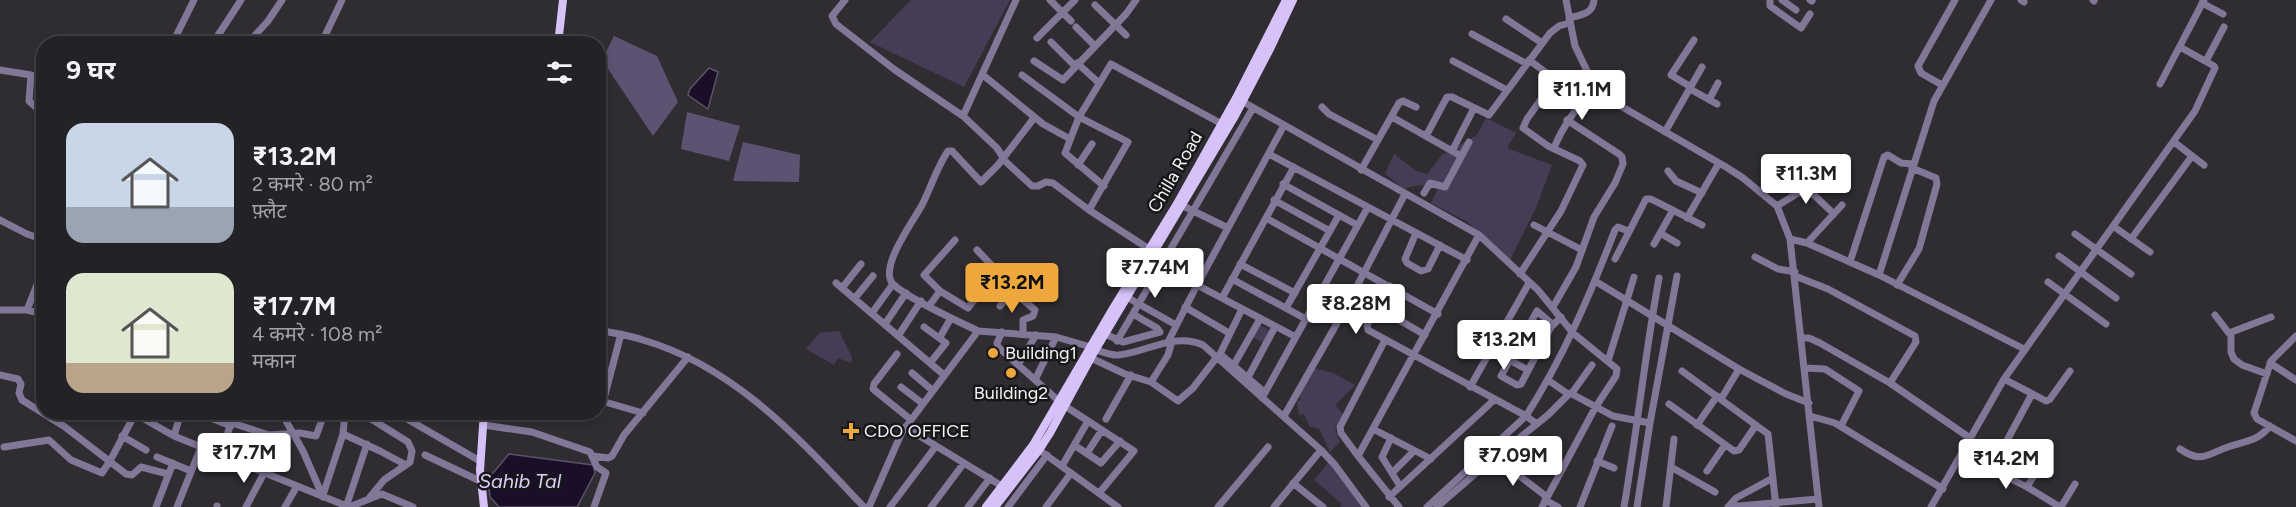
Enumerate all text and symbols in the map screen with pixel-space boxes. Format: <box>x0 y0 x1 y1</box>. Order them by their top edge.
text: 9 घर <box>66 54 116 86</box>
icon: filters <box>543 56 576 89</box>
pin: ₹11.1M <box>1533 70 1631 121</box>
text: ₹11.1M <box>1552 77 1612 101</box>
street label: Chilla Road <box>1143 127 1207 217</box>
text: ₹13.2M <box>252 140 337 172</box>
icon: home <box>114 147 186 219</box>
pin: ₹11.3M <box>1757 154 1855 205</box>
text: ₹11.3M <box>1775 161 1837 185</box>
text: 2 कमरे · 80 m² <box>252 172 373 196</box>
text: फ़्लैट <box>252 199 287 223</box>
pin: ₹7.74M <box>1106 248 1204 299</box>
text: ₹7.74M <box>1121 255 1190 279</box>
pin: ₹13.2M <box>963 263 1061 314</box>
text: ₹13.2M <box>979 270 1045 294</box>
pin: ₹8.28M <box>1307 284 1405 335</box>
text: ₹17.7M <box>252 290 336 322</box>
text: ₹8.28M <box>1321 291 1391 315</box>
icon: home <box>114 297 186 369</box>
pin: ₹13.2M <box>1455 320 1553 371</box>
text: 4 कमरे · 108 m² <box>252 322 382 346</box>
text: ₹13.2M <box>1471 327 1537 351</box>
place label: Building1 <box>1005 342 1077 364</box>
marker: Building1 <box>986 346 1000 360</box>
text: मकान <box>252 349 296 373</box>
marker: Building2 <box>1004 366 1018 380</box>
place label: Building2 <box>974 382 1048 404</box>
place label: CDO OFFICE <box>864 420 970 442</box>
marker: CDO OFFICE <box>842 422 860 440</box>
pin: ₹17.7M <box>195 433 293 484</box>
pin: ₹7.09M <box>1464 436 1562 487</box>
pin: ₹14.2M <box>1957 439 2055 490</box>
text: ₹17.7M <box>212 440 276 464</box>
text: ₹7.09M <box>1478 443 1548 467</box>
text: ₹14.2M <box>1973 446 2039 470</box>
water label: Sahib Tal <box>479 469 562 493</box>

